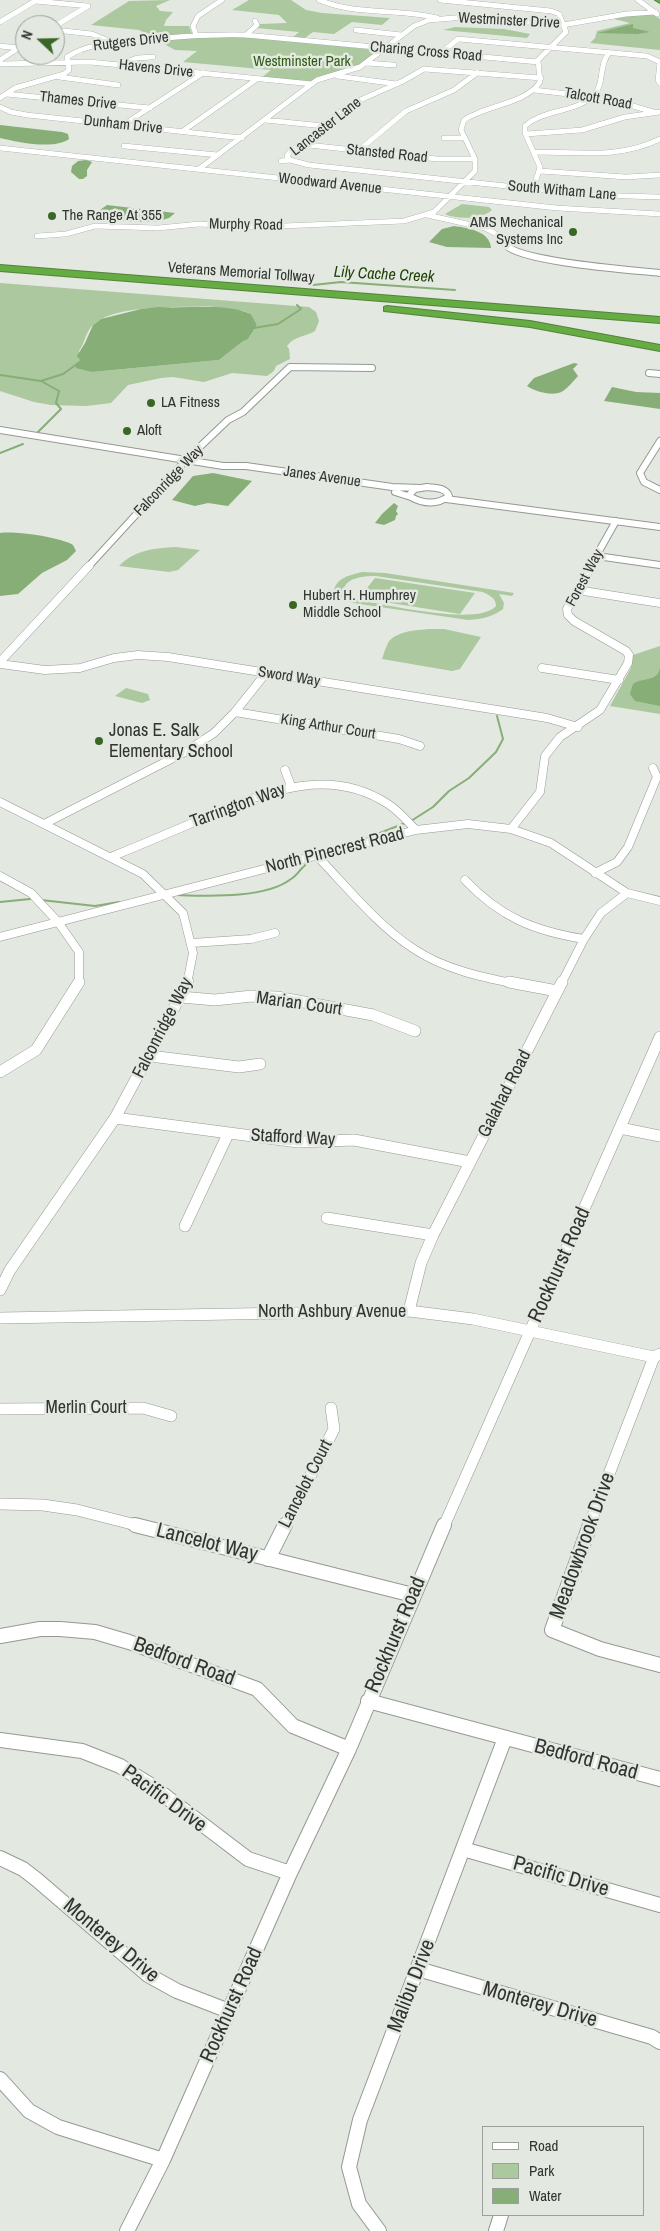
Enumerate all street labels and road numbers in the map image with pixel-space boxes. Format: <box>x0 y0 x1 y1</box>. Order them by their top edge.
street label: Westminster Drive <box>458 9 560 33</box>
street label: Rutgers Drive <box>92 28 170 56</box>
street label: Charing Cross Road <box>369 38 483 66</box>
street label: Havens Drive <box>118 56 194 82</box>
street label: Talcott Road <box>563 84 633 114</box>
street label: Thames Drive <box>39 88 117 114</box>
street label: Lancaster Lane <box>287 94 365 160</box>
street label: Dunham Drive <box>83 112 163 138</box>
street label: Stansted Road <box>346 141 428 167</box>
street label: Woodward Avenue <box>278 170 382 198</box>
street label: South Witham Lane <box>507 177 617 205</box>
street label: Murphy Road <box>209 215 283 235</box>
street label: Veterans Memorial Tollway <box>167 259 315 287</box>
street label: Falconridge Way <box>131 442 207 520</box>
street label: Janes Avenue <box>282 463 362 491</box>
street label: Forest Way <box>563 546 607 610</box>
street label: Sword Way <box>257 663 321 691</box>
street label: King Arthur Court <box>279 711 377 743</box>
street label: Tarrington Way <box>187 779 289 833</box>
street label: North Pinecrest Road <box>264 823 406 879</box>
street label: Falconridge Way <box>128 974 198 1082</box>
street label: Marian Court <box>255 987 343 1021</box>
street label: Galahad Road <box>474 1047 536 1141</box>
street label: Stafford Way <box>250 1125 336 1151</box>
street label: Rockhurst Road <box>523 1203 597 1327</box>
street label: North Ashbury Avenue <box>258 1301 406 1323</box>
street label: Merlin Court <box>45 1397 127 1419</box>
street label: Lancelot Court <box>275 1436 337 1532</box>
street label: Meadowbrook Drive <box>545 1469 621 1623</box>
street label: Lancelot Way <box>154 1518 260 1568</box>
street label: Rockhurst Road <box>360 1573 432 1697</box>
street label: Bedford Road <box>130 1632 238 1692</box>
street label: Bedford Road <box>531 1734 641 1786</box>
street label: Pacific Drive <box>117 1760 211 1838</box>
street label: Pacific Drive <box>510 1851 612 1903</box>
street label: Monterey Drive <box>58 1894 164 1988</box>
street label: Malibu Drive <box>383 1936 441 2036</box>
street label: Rockhurst Road <box>195 1943 269 2067</box>
street label: Monterey Drive <box>480 1977 600 2033</box>

